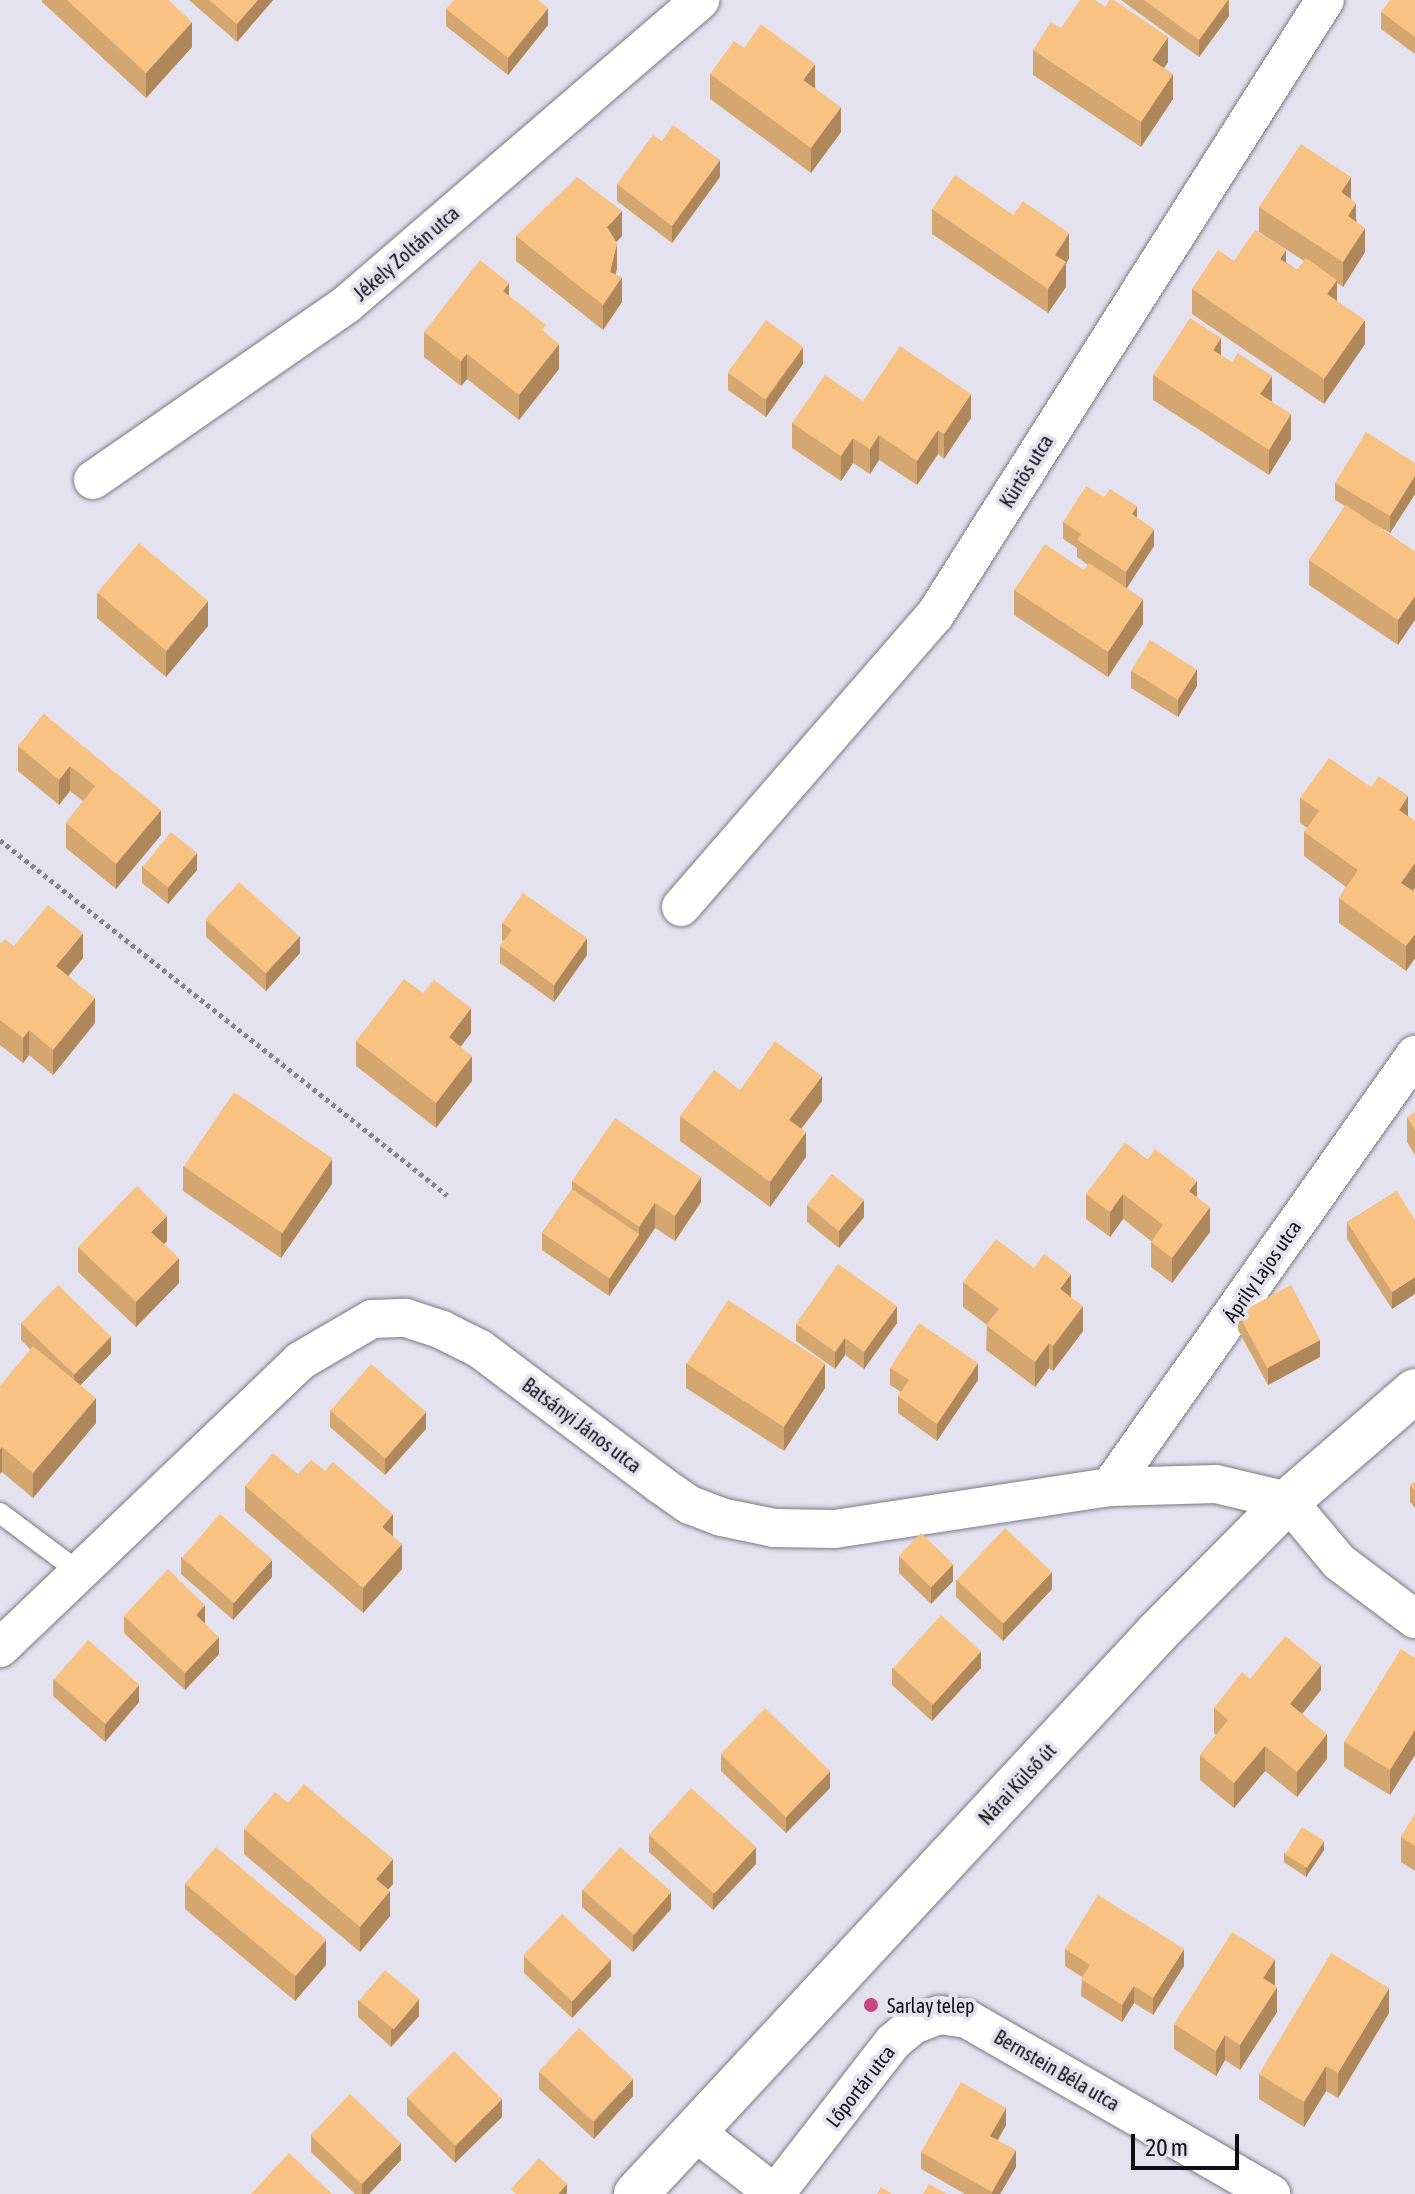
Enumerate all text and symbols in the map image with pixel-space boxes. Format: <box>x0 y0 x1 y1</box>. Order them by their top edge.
street label: Jékely Zoltán utca <box>348 201 464 305</box>
street label: Kürtös utca <box>994 430 1058 512</box>
street label: Áprily Lajos utca <box>1218 1216 1306 1326</box>
street label: Batsányi János utca <box>518 1372 646 1478</box>
street label: Nárai Külső út <box>973 1738 1061 1830</box>
place label: Sarlay telep <box>887 1993 974 2017</box>
marker: Sarlay telep <box>862 1996 880 2014</box>
street label: Bernstein Béla utca <box>990 2024 1124 2116</box>
street label: Lőportár utca <box>821 2040 899 2132</box>
scale bar <box>1135 2118 1243 2168</box>
text: 20 m <box>1145 2134 1188 2161</box>

